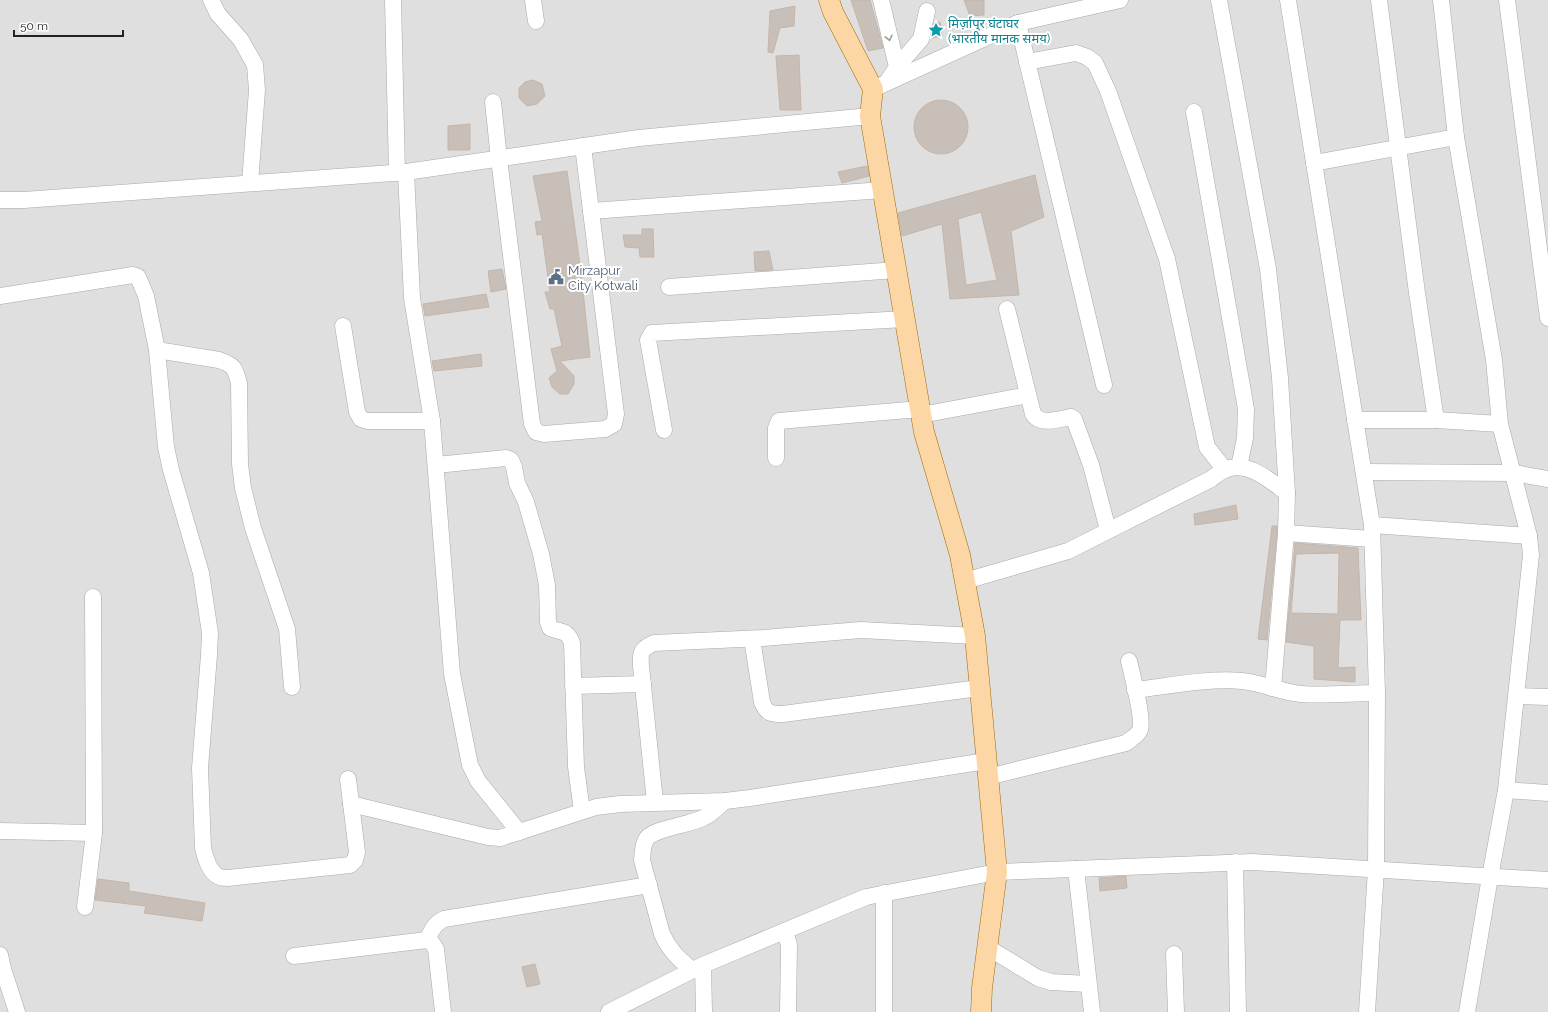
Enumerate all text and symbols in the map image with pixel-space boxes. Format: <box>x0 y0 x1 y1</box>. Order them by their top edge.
scale bar <box>14 12 123 38</box>
place label: मिर्ज़ापुर घंटाघर (भारतीय मानक समय) <box>948 16 1050 46</box>
text: 50 m <box>20 19 48 33</box>
place icon: मिर्ज़ापुर घंटाघर (भारतीय मानक समय) <box>927 21 945 39</box>
one-way arrow <box>885 35 893 41</box>
place label: Mirzapur City Kotwali <box>568 263 638 293</box>
public building icon: Mirzapur City Kotwali <box>547 268 565 286</box>

